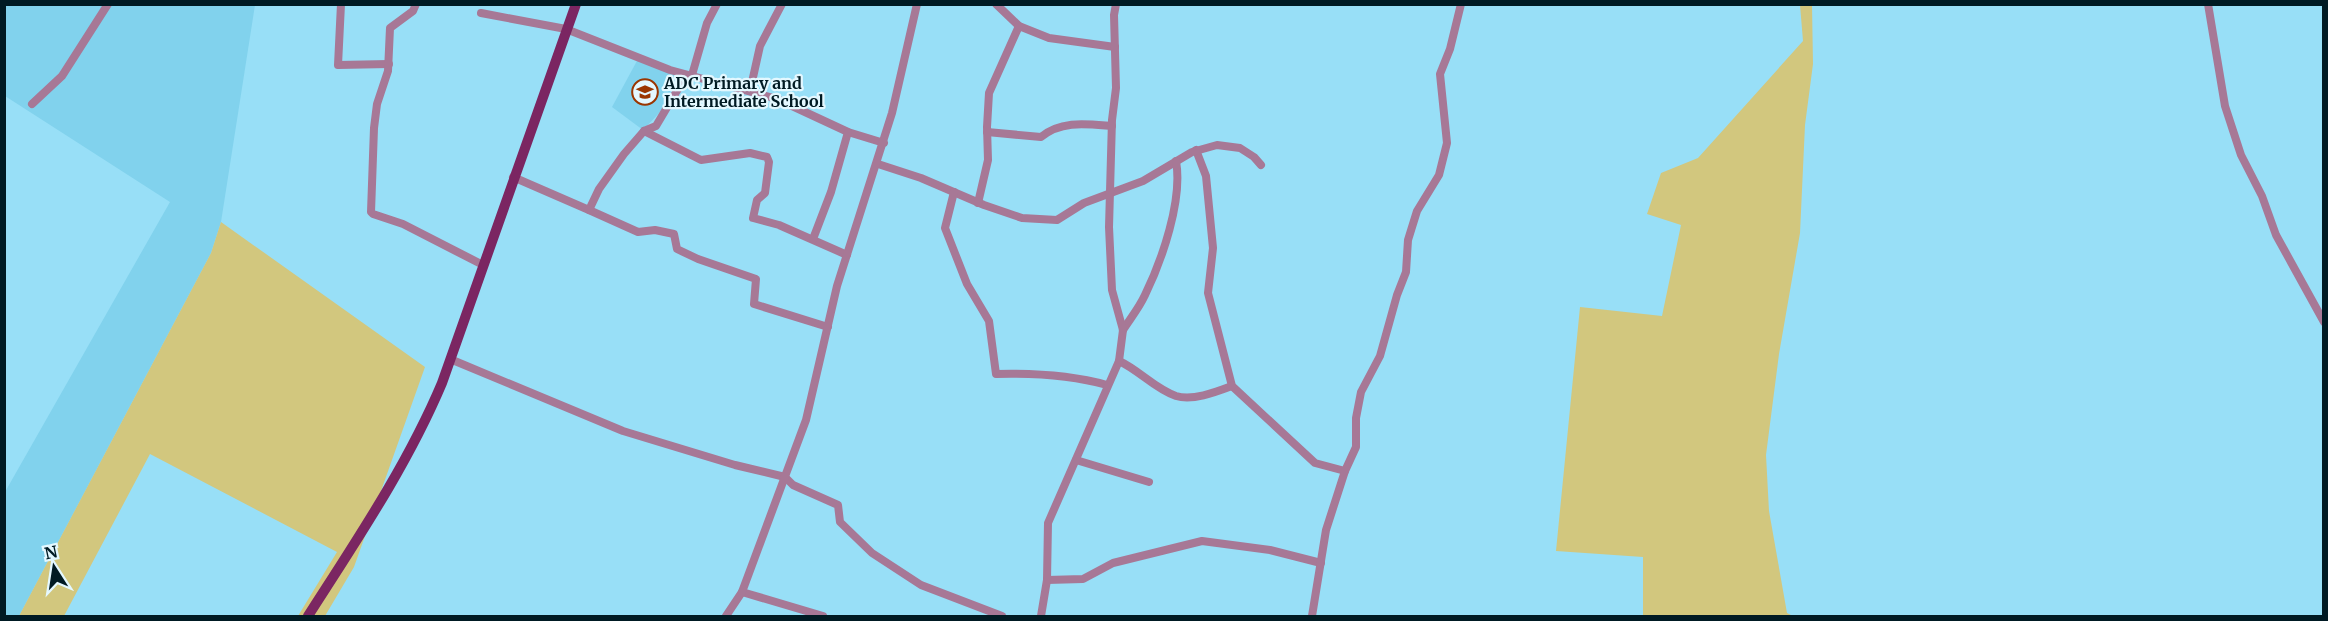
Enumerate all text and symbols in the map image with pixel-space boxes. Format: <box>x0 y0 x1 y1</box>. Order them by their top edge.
place label: ADC Primary and Intermediate School <box>663 73 824 111</box>
school or university icon: ADC Primary and Intermediate School <box>630 77 660 107</box>
north arrow <box>24 537 84 597</box>
text: N <box>43 541 59 563</box>

